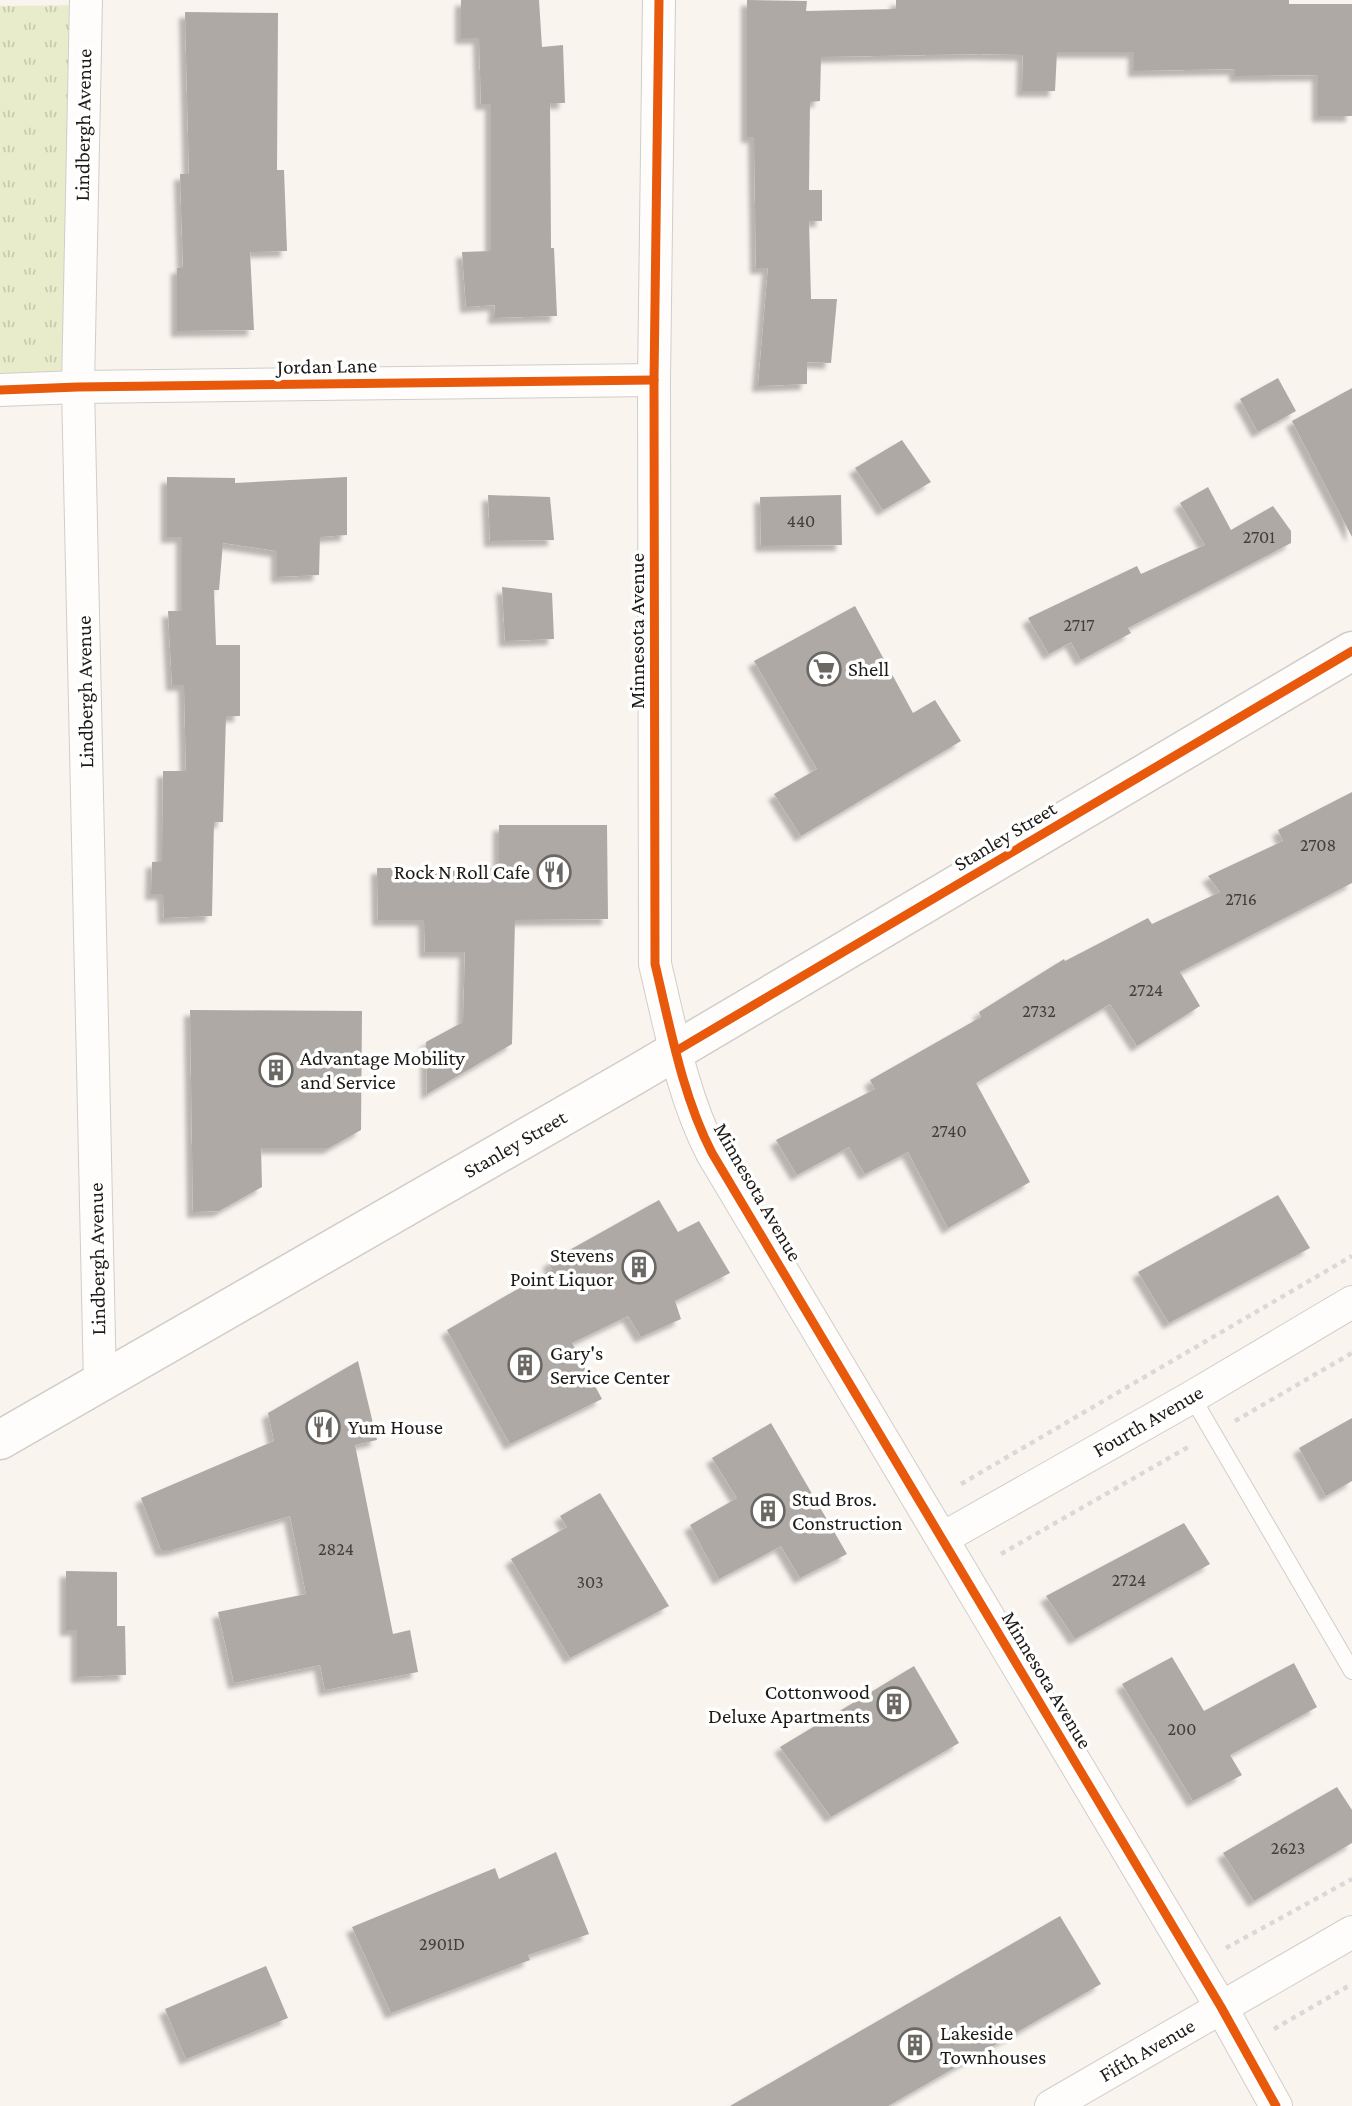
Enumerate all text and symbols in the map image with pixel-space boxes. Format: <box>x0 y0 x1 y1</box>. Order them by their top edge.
street label: Lindbergh Avenue <box>70 48 96 202</box>
street label: Jordan Lane <box>275 353 377 379</box>
house number: 440 <box>787 511 815 531</box>
house number: 2701 <box>1243 527 1275 547</box>
street label: Minnesota Avenue <box>625 553 649 709</box>
street label: Lindbergh Avenue <box>72 615 98 769</box>
house number: 2717 <box>1064 615 1094 635</box>
supermarket icon: Shell <box>805 650 843 688</box>
place label: Shell <box>848 657 889 681</box>
street label: Stanley Street <box>949 796 1061 876</box>
house number: 2708 <box>1300 835 1336 855</box>
restaurant icon: Rock N Roll Cafe <box>535 853 573 891</box>
place label: Rock N Roll Cafe <box>394 860 530 884</box>
house number: 2716 <box>1225 889 1257 909</box>
house number: 2724 <box>1129 980 1163 1000</box>
house number: 2732 <box>1022 1001 1056 1021</box>
place label: Advantage Mobility and Service <box>300 1046 465 1094</box>
building icon: Advantage Mobility and Service <box>257 1051 295 1089</box>
street label: Stanley Street <box>459 1104 572 1183</box>
street label: Minnesota Avenue <box>709 1119 807 1265</box>
house number: 2740 <box>931 1121 967 1141</box>
street label: Lindbergh Avenue <box>84 1182 110 1336</box>
place label: Stevens Point Liquor <box>510 1243 615 1291</box>
building icon: Stevens Point Liquor <box>620 1248 658 1286</box>
place label: Gary's Service Center <box>550 1341 670 1389</box>
building icon: Gary's Service Center <box>506 1346 544 1384</box>
street label: Fourth Avenue <box>1089 1380 1207 1462</box>
restaurant icon: Yum House <box>304 1408 342 1446</box>
place label: Yum House <box>348 1415 443 1439</box>
place label: Stud Bros. Construction <box>792 1487 903 1535</box>
building icon: Stud Bros. Construction <box>749 1492 787 1530</box>
house number: 2824 <box>318 1539 354 1559</box>
house number: 2724 <box>1112 1570 1146 1590</box>
house number: 303 <box>576 1572 604 1592</box>
street label: Minnesota Avenue <box>997 1607 1097 1753</box>
place label: Cottonwood Deluxe Apartments <box>708 1680 870 1728</box>
building icon: Cottonwood Deluxe Apartments <box>875 1685 913 1723</box>
house number: 200 <box>1168 1719 1196 1739</box>
house number: 2623 <box>1271 1838 1305 1858</box>
house number: 2901D <box>419 1934 465 1954</box>
street label: Fifth Avenue <box>1095 2013 1199 2087</box>
place label: Lakeside Townhouses <box>940 2021 1046 2069</box>
building icon: Lakeside Townhouses <box>896 2026 934 2064</box>

